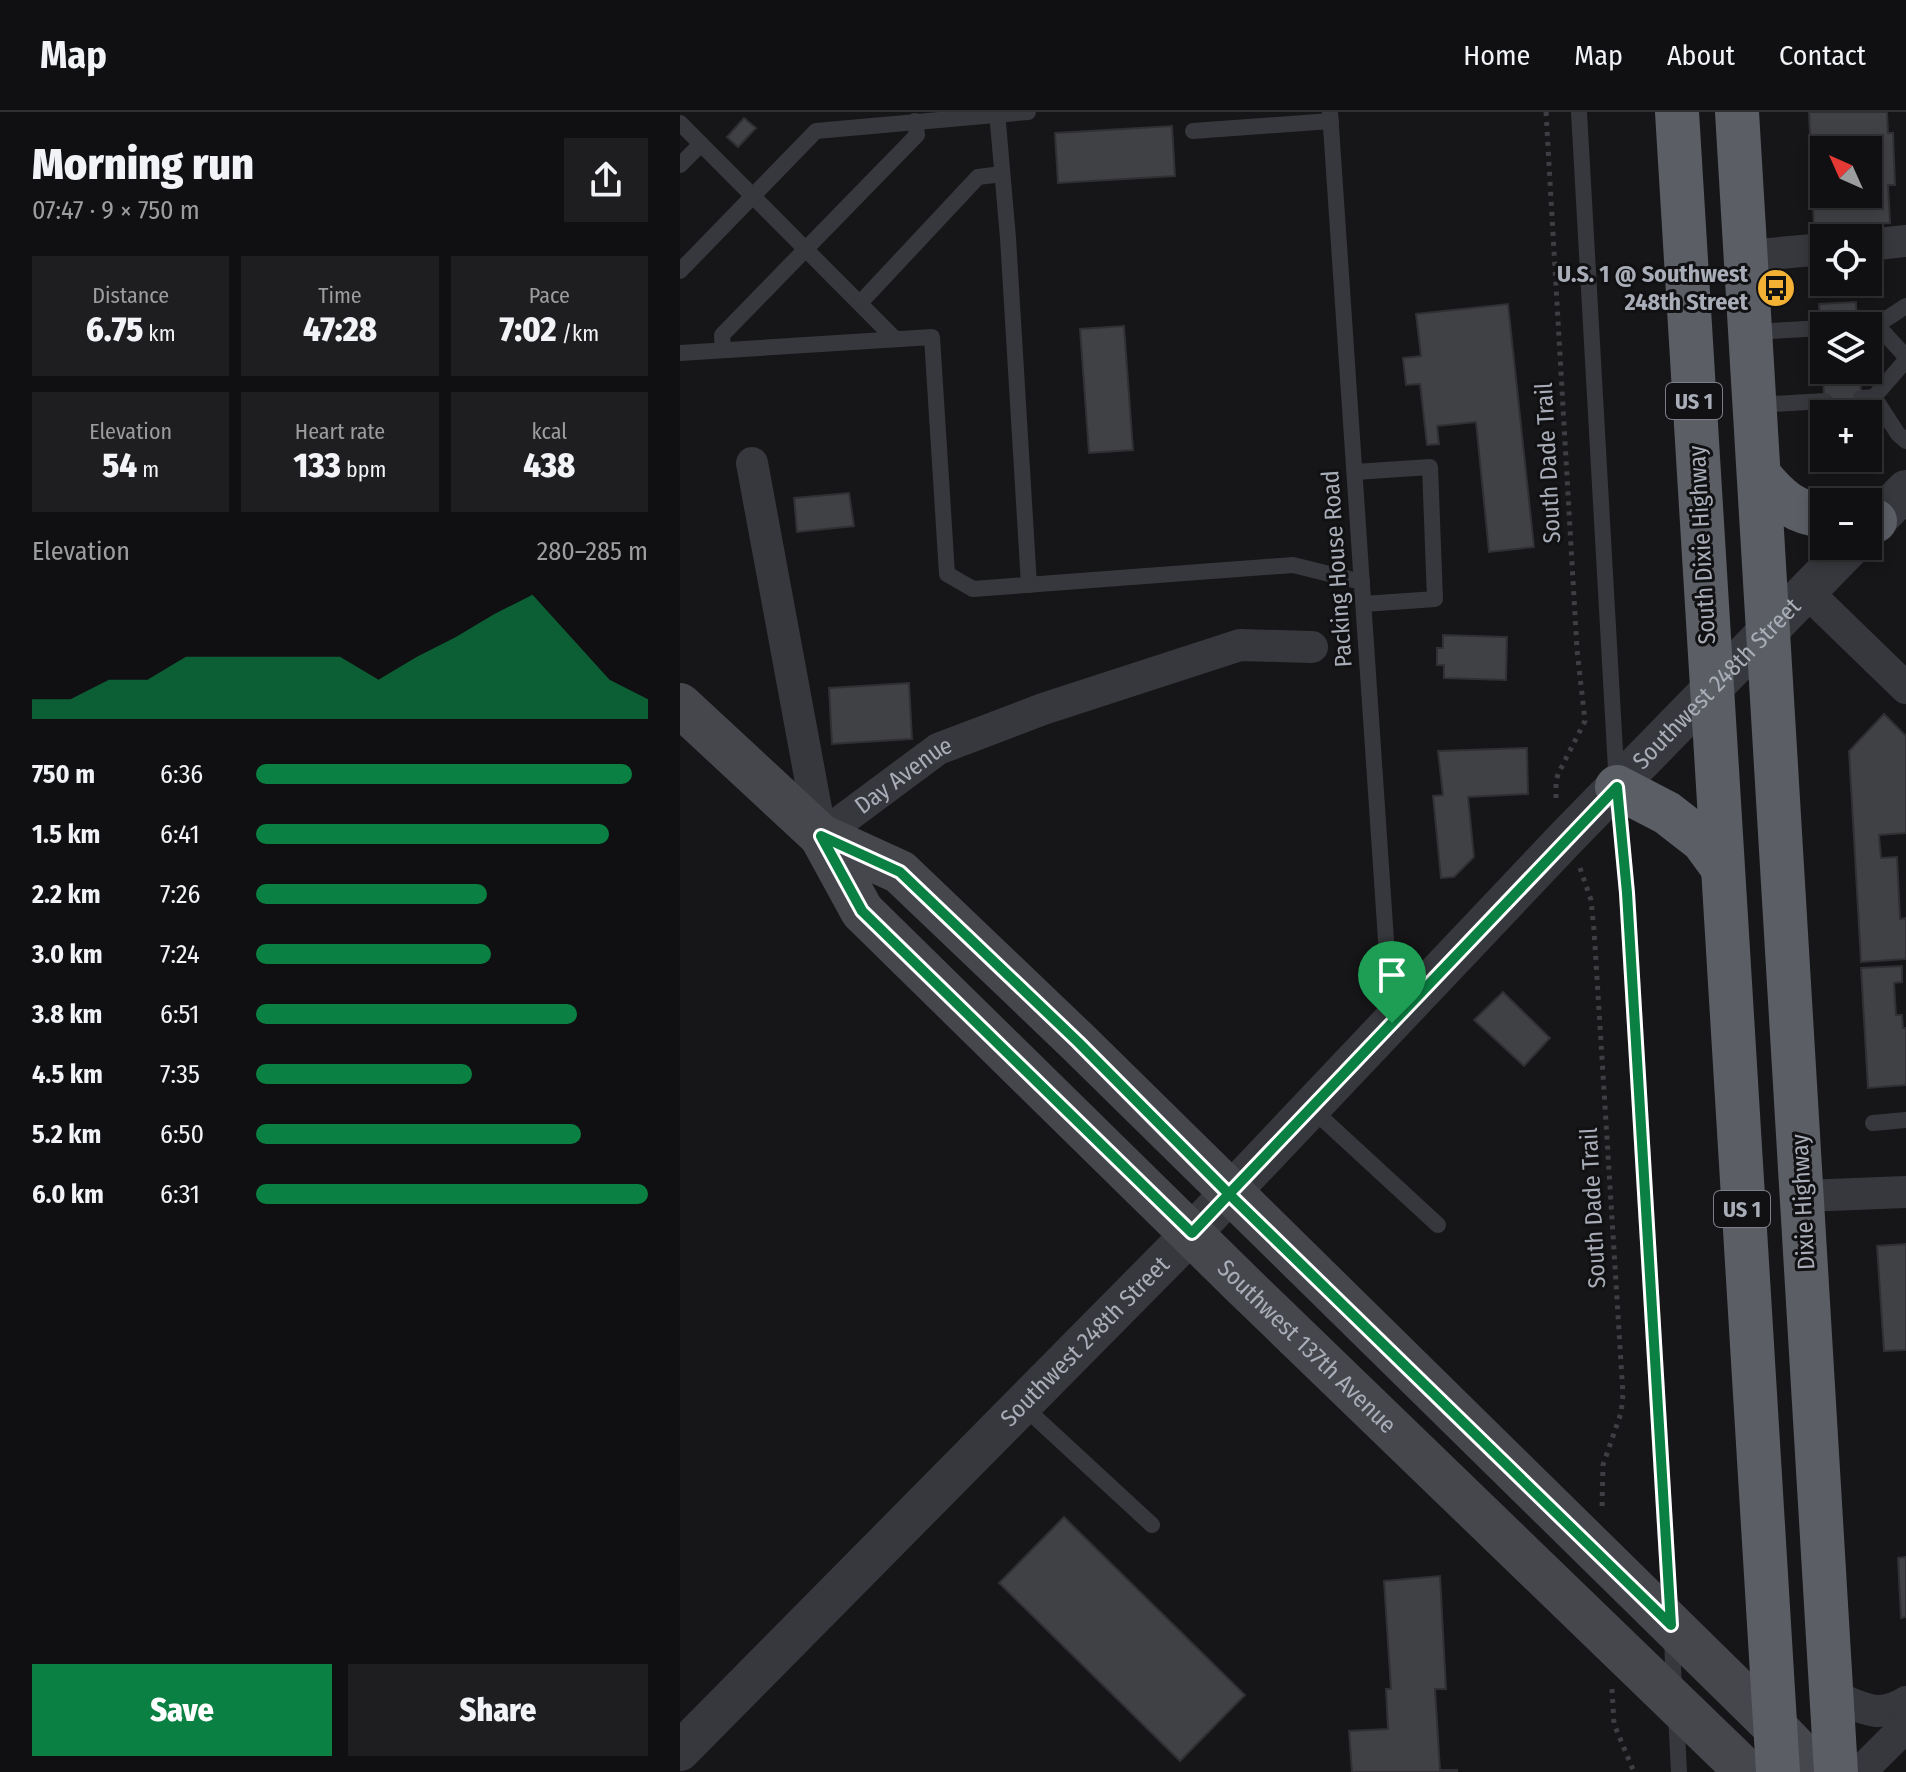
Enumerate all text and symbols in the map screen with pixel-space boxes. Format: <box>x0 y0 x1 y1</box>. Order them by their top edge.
text: Map <box>40 32 107 78</box>
text: Home <box>1463 39 1530 72</box>
text: Map <box>1574 39 1623 72</box>
text: About <box>1667 39 1735 72</box>
text: Contact <box>1779 39 1866 72</box>
north arrow <box>1810 136 1882 208</box>
map controls <box>1810 136 1882 560</box>
text: Morning run <box>32 138 254 191</box>
button: share <box>564 138 648 222</box>
text: 07:47 · 9 × 750 m <box>32 195 200 226</box>
button: locate <box>1810 224 1882 296</box>
place label: U.S. 1 @ Southwest 248th Street <box>1557 260 1749 316</box>
bus stop icon: U.S. 1 @ Southwest 248th Street <box>1755 267 1797 309</box>
text: Distance <box>92 282 169 309</box>
text: Time <box>318 282 362 309</box>
text: Pace <box>529 282 570 309</box>
text: 6.75 <box>86 309 143 350</box>
text: 47:28 <box>303 309 377 350</box>
text: 7:02 <box>499 309 557 350</box>
button: layers <box>1810 312 1882 384</box>
text: km <box>143 320 176 347</box>
text: /km <box>557 320 599 347</box>
street label: South Dade Trail <box>1530 382 1566 544</box>
road number: US 1 <box>1666 383 1722 419</box>
button: + <box>1810 400 1882 472</box>
text: Elevation <box>89 418 172 445</box>
text: Heart rate <box>295 418 385 445</box>
text: kcal <box>532 418 567 445</box>
street label: South Dixie Highway <box>1683 444 1721 645</box>
text: 54 <box>102 445 137 486</box>
text: 133 <box>294 445 341 486</box>
text: 438 <box>523 445 575 486</box>
text: m <box>137 456 159 483</box>
text: bpm <box>341 456 386 483</box>
street label: Packing House Road <box>1316 470 1358 668</box>
button: − <box>1810 488 1882 560</box>
text: Elevation <box>32 536 130 567</box>
text: 280–285 m <box>537 536 648 567</box>
street label: Southwest 248th Street <box>1627 592 1806 775</box>
street label: Day Avenue <box>849 731 956 820</box>
text: 750 m <box>32 759 95 790</box>
text: 6:36 <box>160 759 203 790</box>
text: 1.5 km <box>32 819 100 850</box>
text: 6:41 <box>160 819 200 850</box>
text: 2.2 km <box>32 879 101 910</box>
text: 7:26 <box>160 879 200 910</box>
text: 3.0 km <box>32 939 103 970</box>
text: 7:24 <box>160 939 200 970</box>
pin <box>1358 941 1426 1023</box>
icon: arrive <box>1370 953 1414 997</box>
text: 3.8 km <box>32 999 102 1030</box>
text: 6:51 <box>160 999 199 1030</box>
text: 4.5 km <box>32 1059 103 1090</box>
text: 7:35 <box>160 1059 200 1090</box>
text: 5.2 km <box>32 1119 101 1150</box>
text: 6:50 <box>160 1119 204 1150</box>
street label: South Dade Trail <box>1575 1127 1611 1289</box>
street label: Dixie Highway <box>1785 1133 1821 1271</box>
text: 6.0 km <box>32 1179 104 1210</box>
text: 6:31 <box>160 1179 200 1210</box>
road number: US 1 <box>1714 1191 1770 1227</box>
street label: Southwest 248th Street <box>995 1250 1175 1432</box>
street label: Southwest 137th Avenue <box>1212 1254 1402 1439</box>
button: Save <box>32 1664 332 1756</box>
button: Share <box>348 1664 648 1756</box>

